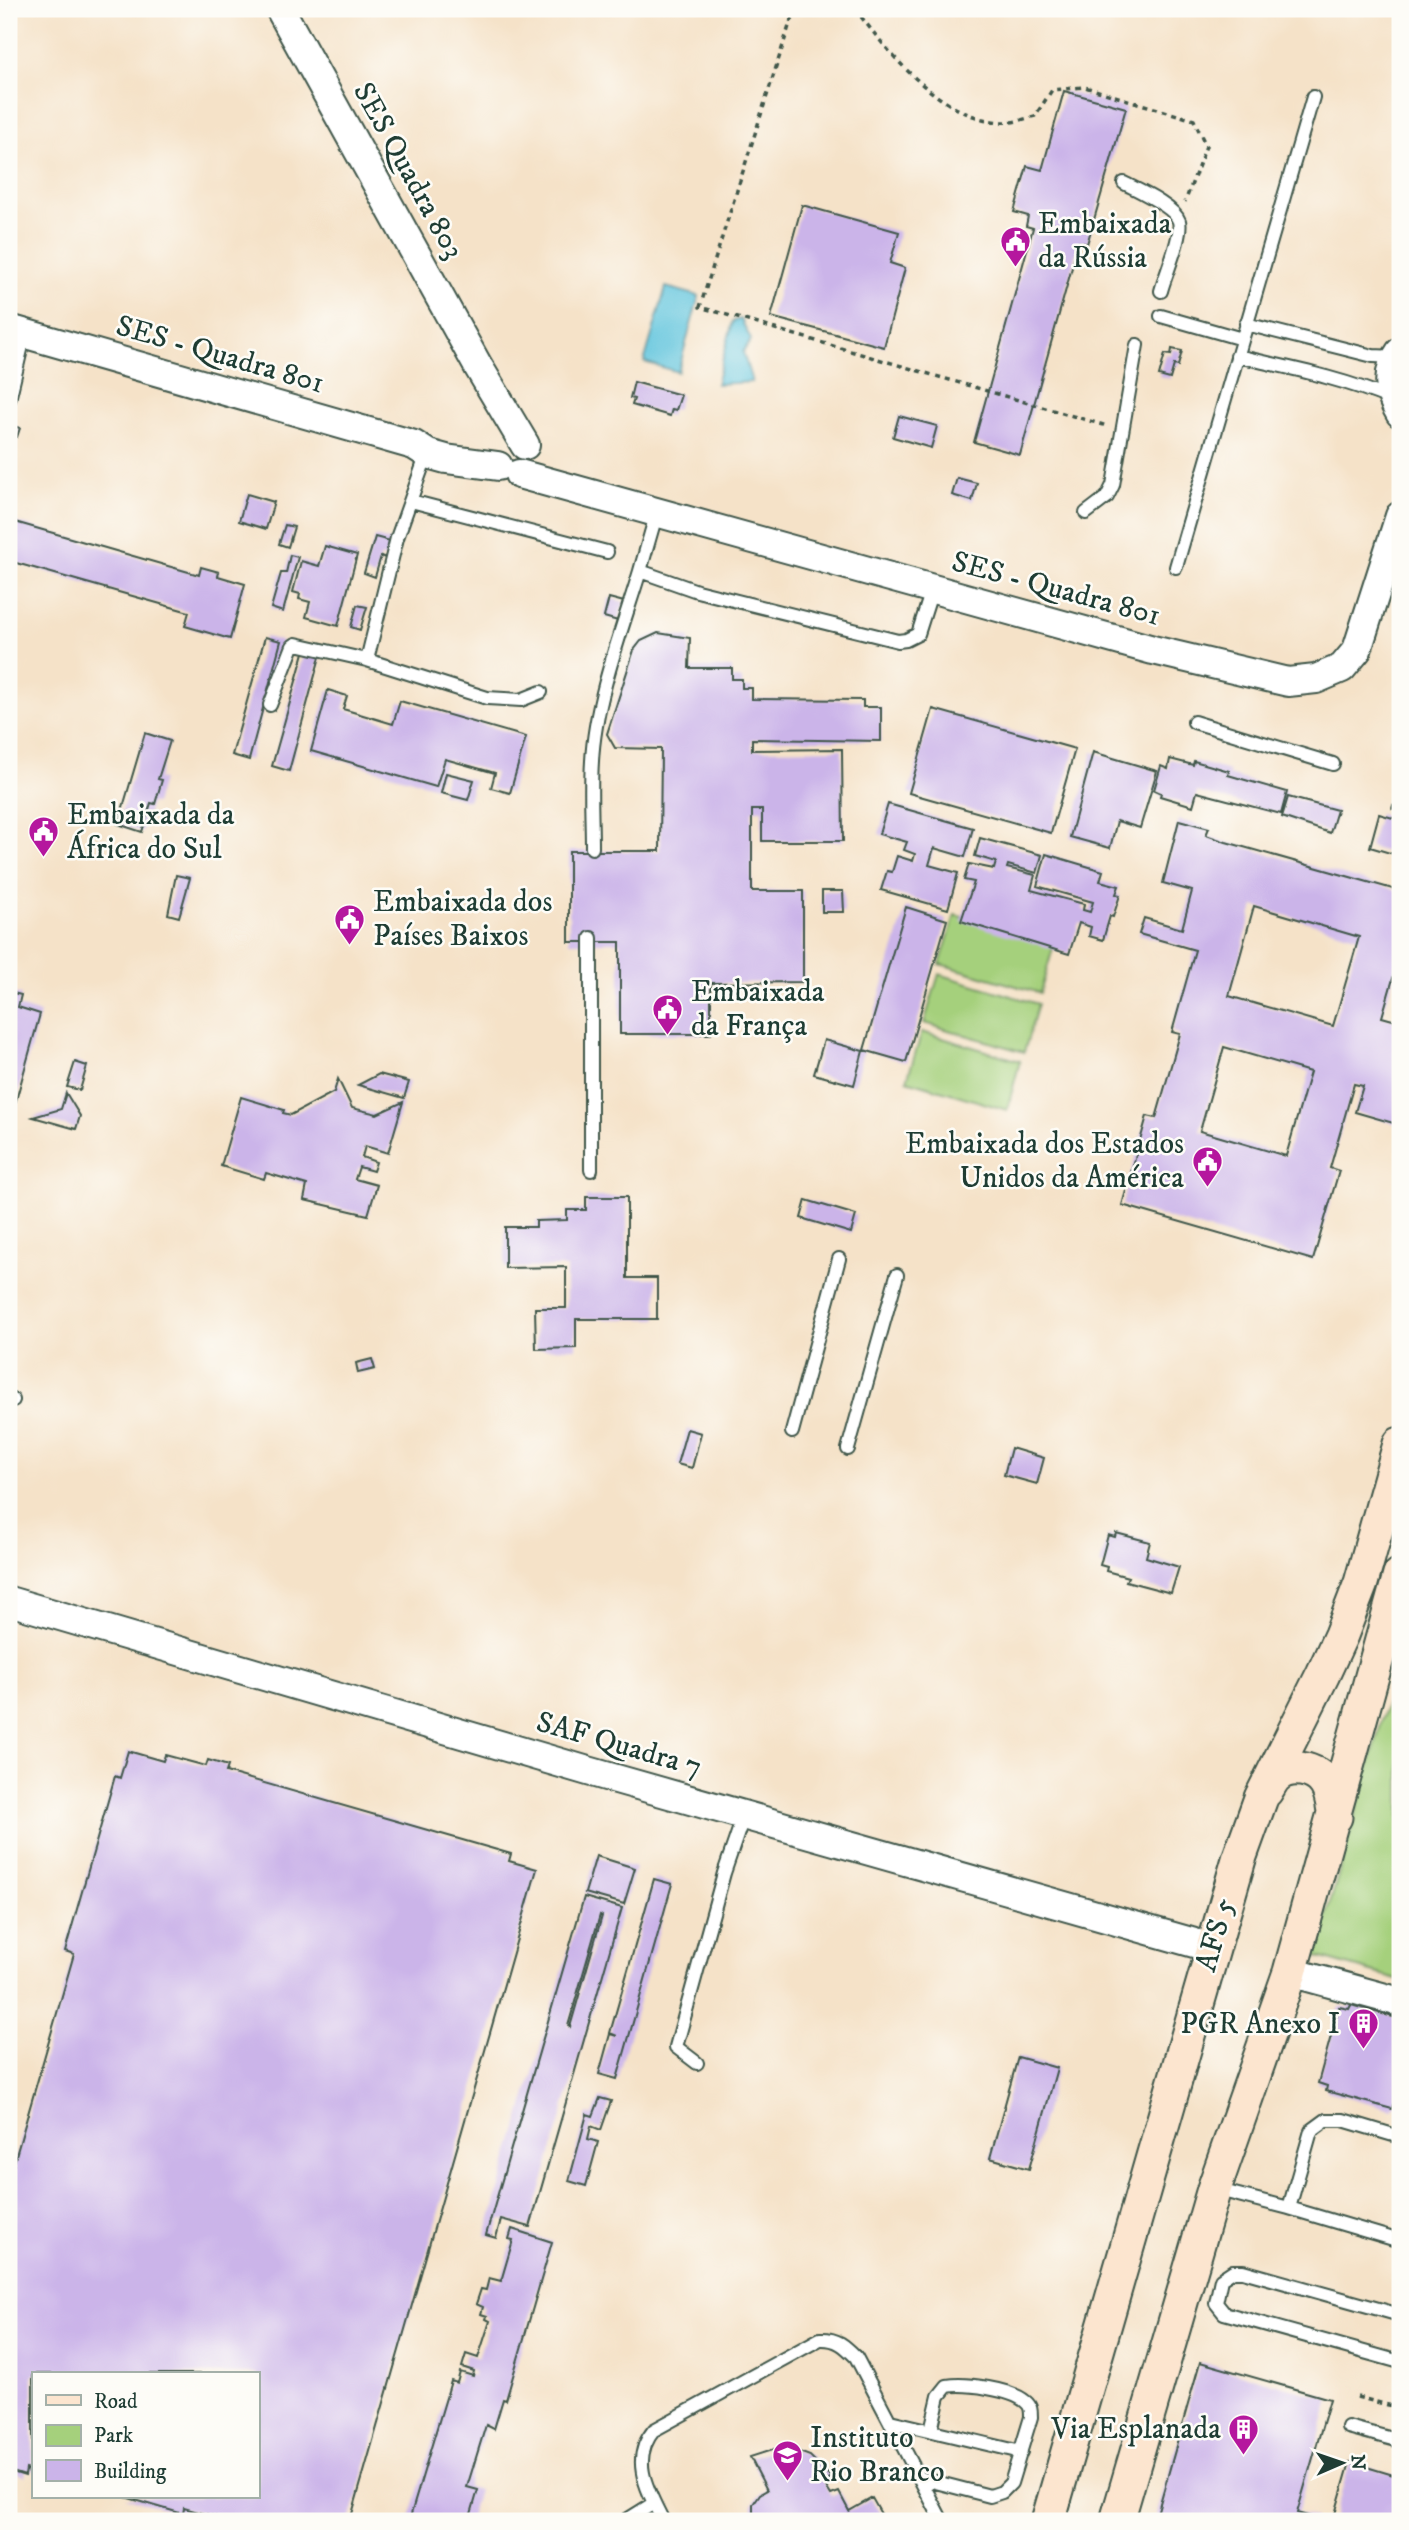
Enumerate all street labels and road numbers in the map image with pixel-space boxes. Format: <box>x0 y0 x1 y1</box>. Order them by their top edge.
street label: SES Quadra 803 <box>344 76 472 266</box>
street label: SES - Quadra 801 <box>112 308 328 402</box>
street label: SES - Quadra 801 <box>948 543 1164 635</box>
street label: SAF Quadra 7 <box>532 1704 706 1786</box>
street label: AFS 5 <box>1188 1894 1244 1976</box>

